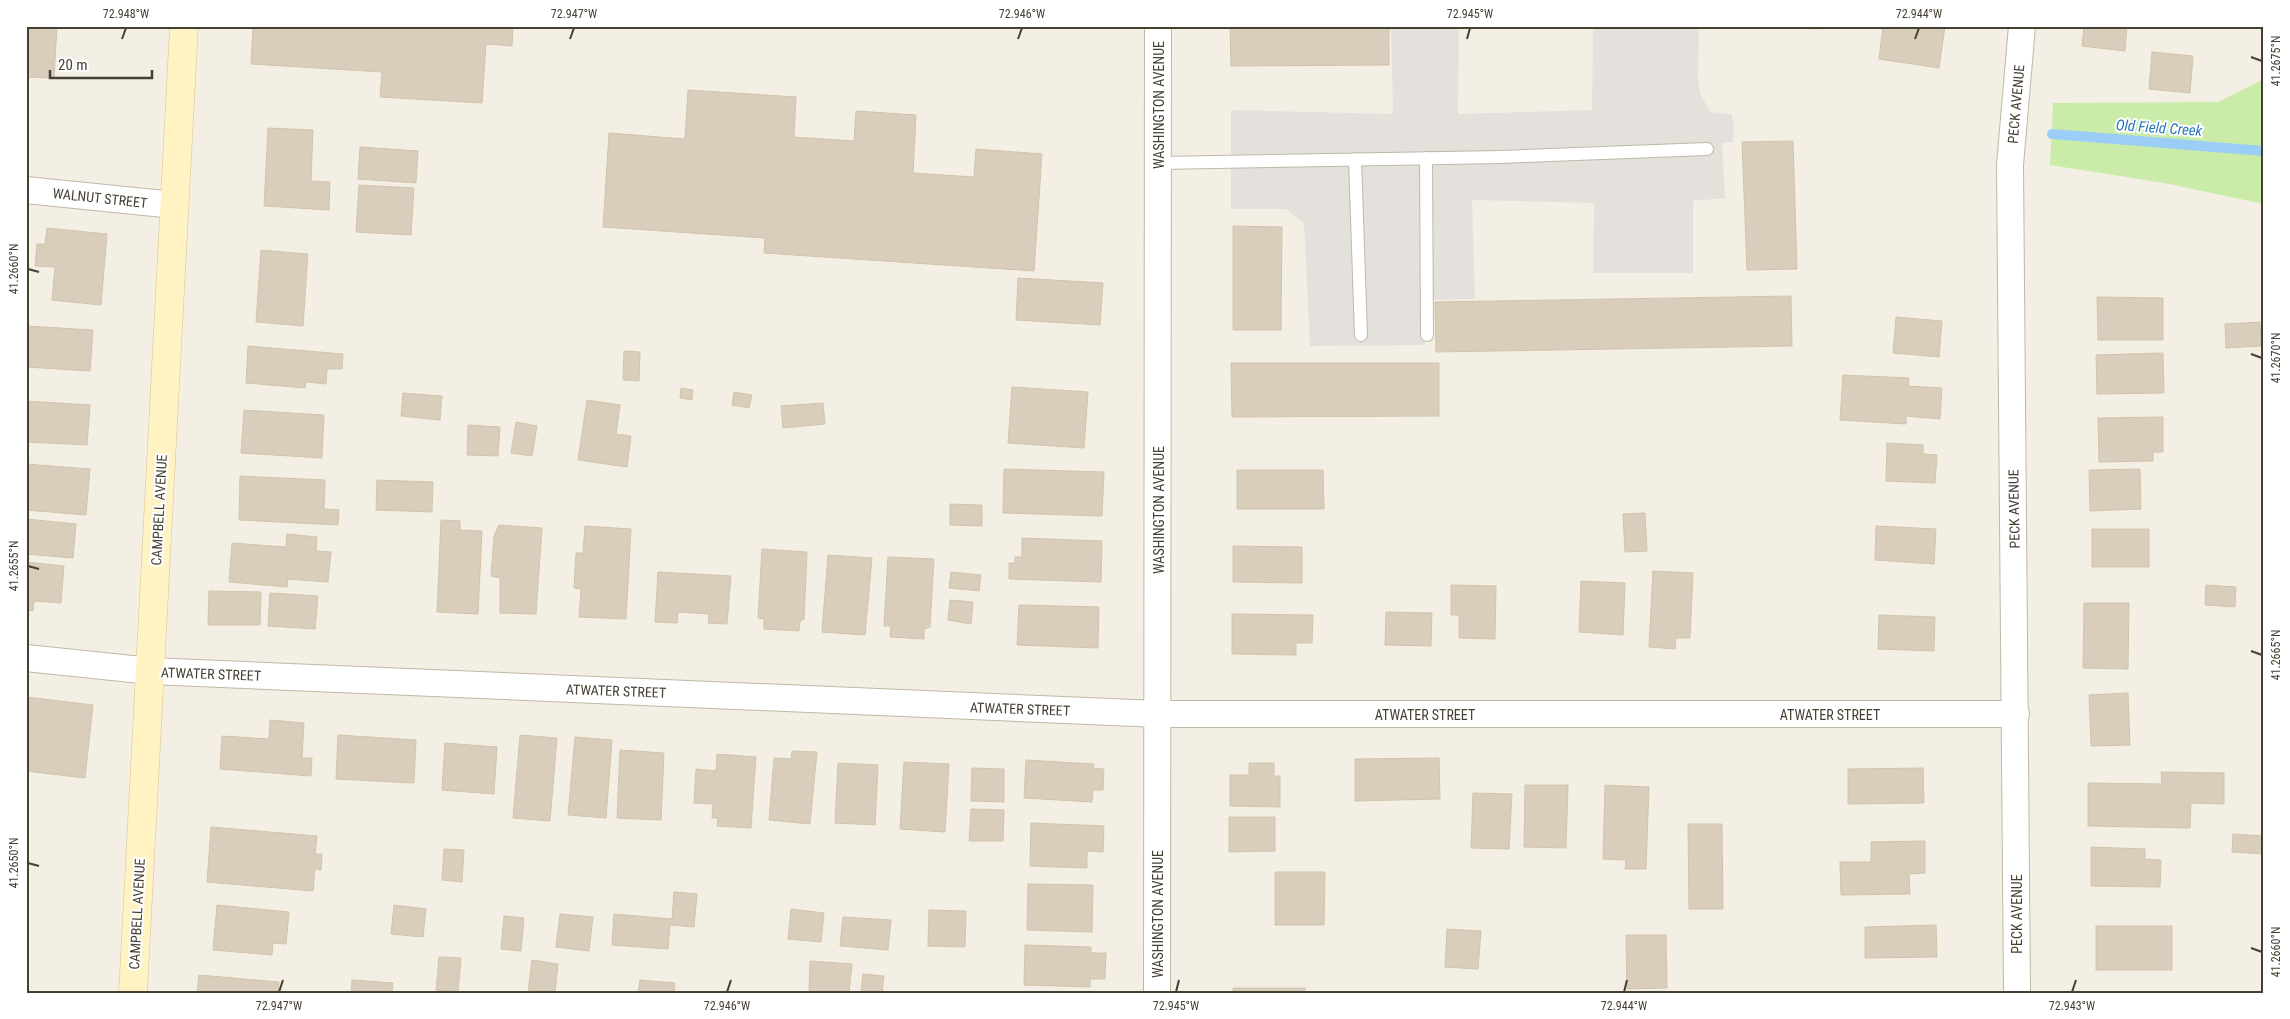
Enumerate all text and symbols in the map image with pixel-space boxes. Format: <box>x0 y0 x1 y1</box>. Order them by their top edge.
text: 72.948°W <box>103 7 149 21</box>
text: 72.947°W <box>551 7 597 21</box>
text: 72.946°W <box>999 7 1045 21</box>
text: 72.945°W <box>1447 7 1493 21</box>
text: 72.944°W <box>1896 7 1942 21</box>
text: 41.2675°N <box>2269 36 2283 86</box>
street label: WASHINGTON AVENUE <box>1151 41 1167 169</box>
scale bar <box>50 48 152 80</box>
text: 20 m <box>58 56 88 74</box>
street label: PECK AVENUE <box>2005 64 2027 144</box>
water label: Old Field Creek <box>2115 116 2203 140</box>
street label: WALNUT STREET <box>52 185 148 211</box>
text: 41.2660°N <box>7 244 21 294</box>
text: 41.2670°N <box>2269 333 2283 383</box>
street label: WASHINGTON AVENUE <box>1151 446 1167 574</box>
street label: CAMPBELL AVENUE <box>148 454 170 566</box>
street label: PECK AVENUE <box>2005 469 2023 549</box>
text: 41.2655°N <box>7 541 21 591</box>
text: 41.2665°N <box>2269 630 2283 680</box>
street label: ATWATER STREET <box>161 664 261 684</box>
street label: ATWATER STREET <box>566 681 666 701</box>
street label: ATWATER STREET <box>970 699 1070 719</box>
street label: ATWATER STREET <box>1375 707 1475 723</box>
street label: ATWATER STREET <box>1780 707 1880 723</box>
text: 41.2650°N <box>7 838 21 888</box>
street label: WASHINGTON AVENUE <box>1150 850 1166 978</box>
street label: CAMPBELL AVENUE <box>126 858 148 970</box>
street label: PECK AVENUE <box>2009 874 2025 954</box>
text: 41.2660°N <box>2269 927 2283 977</box>
text: 72.947°W <box>256 999 302 1013</box>
text: 72.946°W <box>704 999 750 1013</box>
text: 72.945°W <box>1153 999 1199 1013</box>
text: 72.944°W <box>1601 999 1647 1013</box>
text: 72.943°W <box>2049 999 2095 1013</box>

